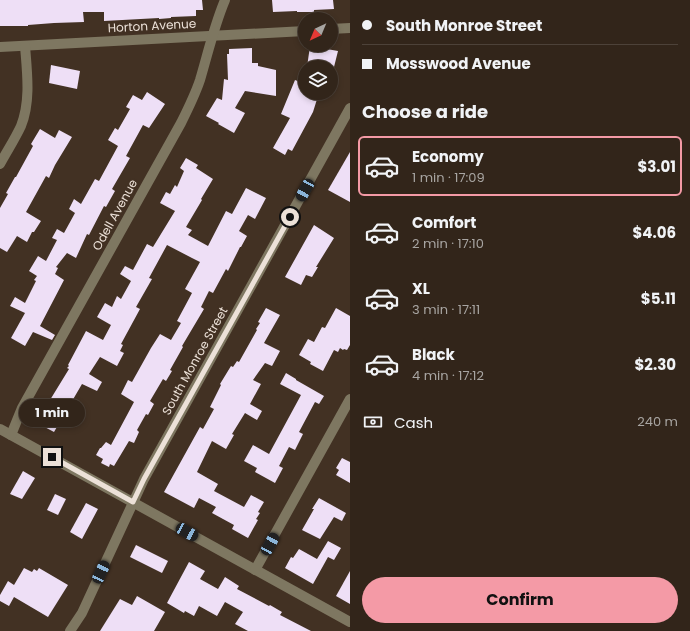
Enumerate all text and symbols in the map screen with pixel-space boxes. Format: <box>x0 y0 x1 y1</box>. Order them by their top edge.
north arrow <box>298 12 338 52</box>
map controls <box>298 12 338 100</box>
street label: Horton Avenue <box>107 15 197 36</box>
text: South Monroe Street <box>386 15 542 36</box>
text: Mosswood Avenue <box>386 53 531 74</box>
button: layers <box>298 60 338 100</box>
text: Choose a ride <box>362 99 488 124</box>
text: Economy <box>412 146 484 167</box>
icon: car <box>364 148 400 184</box>
text: $3.01 <box>637 156 676 177</box>
text: 1 min · 17:09 <box>412 168 485 187</box>
street label: Odell Avenue <box>88 176 141 253</box>
car <box>294 177 316 203</box>
route start <box>281 208 299 226</box>
text: Comfort <box>412 212 476 233</box>
icon: car <box>364 214 400 250</box>
text: $4.06 <box>632 222 676 243</box>
text: 2 min · 17:10 <box>412 234 484 253</box>
text: XL <box>412 278 430 299</box>
icon: car <box>364 280 400 316</box>
text: $5.11 <box>641 288 676 309</box>
text: 3 min · 17:11 <box>412 300 480 319</box>
street label: South Monroe Street <box>158 304 231 418</box>
text: Black <box>412 344 455 365</box>
icon: car <box>364 346 400 382</box>
text: $2.30 <box>634 354 676 375</box>
text: 4 min · 17:12 <box>412 366 484 385</box>
callout: 1 min <box>19 399 85 427</box>
text: 1 min <box>35 403 69 422</box>
icon: cash <box>362 411 384 433</box>
text: Cash <box>394 412 433 433</box>
text: 240 m <box>637 412 678 431</box>
route end <box>43 448 61 466</box>
car <box>174 521 200 543</box>
car <box>259 531 281 557</box>
car <box>90 559 112 585</box>
button: Confirm <box>362 577 678 623</box>

